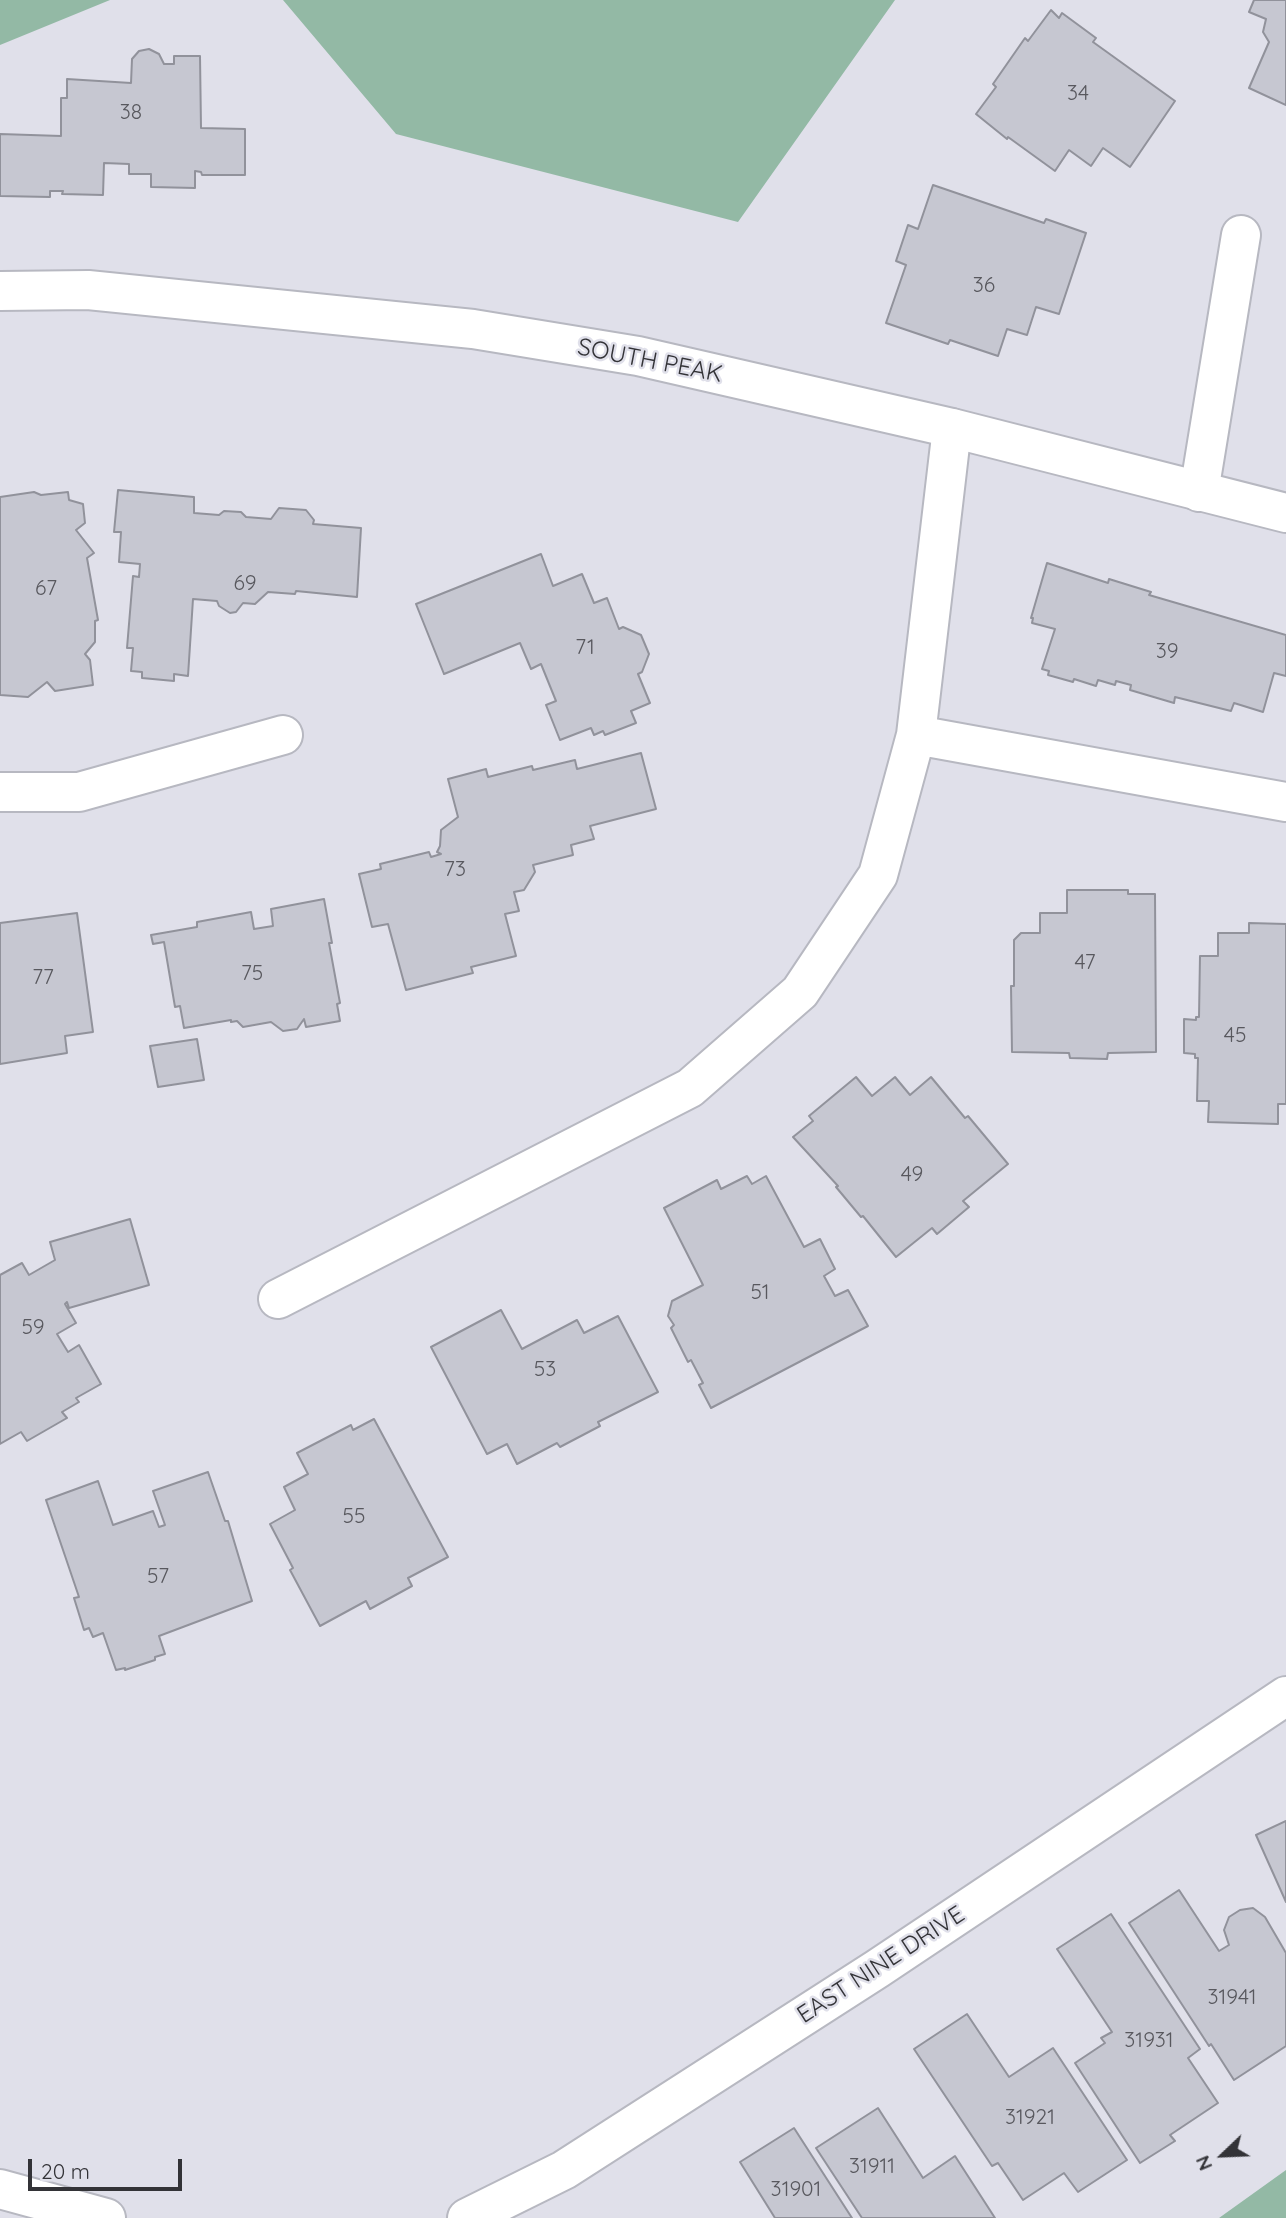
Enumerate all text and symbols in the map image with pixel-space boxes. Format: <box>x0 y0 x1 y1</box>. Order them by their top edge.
house number: 34 <box>1067 81 1089 107</box>
house number: 38 <box>120 100 142 126</box>
house number: 36 <box>973 273 995 299</box>
street label: SOUTH PEAK <box>575 333 725 389</box>
house number: 69 <box>233 571 257 597</box>
house number: 67 <box>35 576 57 602</box>
house number: 71 <box>575 635 595 661</box>
house number: 39 <box>1156 639 1178 665</box>
house number: 73 <box>444 857 466 883</box>
house number: 47 <box>1074 950 1096 976</box>
house number: 75 <box>241 961 263 987</box>
house number: 77 <box>32 965 54 991</box>
house number: 45 <box>1224 1023 1246 1049</box>
house number: 49 <box>901 1162 923 1188</box>
house number: 51 <box>750 1280 770 1306</box>
house number: 59 <box>21 1315 45 1341</box>
house number: 53 <box>534 1357 556 1383</box>
house number: 55 <box>343 1504 365 1530</box>
house number: 57 <box>147 1564 169 1590</box>
street label: EAST NINE DRIVE <box>792 1900 970 2030</box>
house number: 31941 <box>1207 1985 1257 2011</box>
house number: 31931 <box>1124 2028 1174 2054</box>
house number: 31921 <box>1005 2105 1055 2131</box>
north arrow <box>1188 2120 1258 2190</box>
scale bar <box>32 2144 186 2188</box>
text: N <box>1190 2152 1217 2174</box>
house number: 31911 <box>849 2154 895 2180</box>
text: 20 m <box>41 2158 90 2184</box>
house number: 31901 <box>771 2177 821 2203</box>

